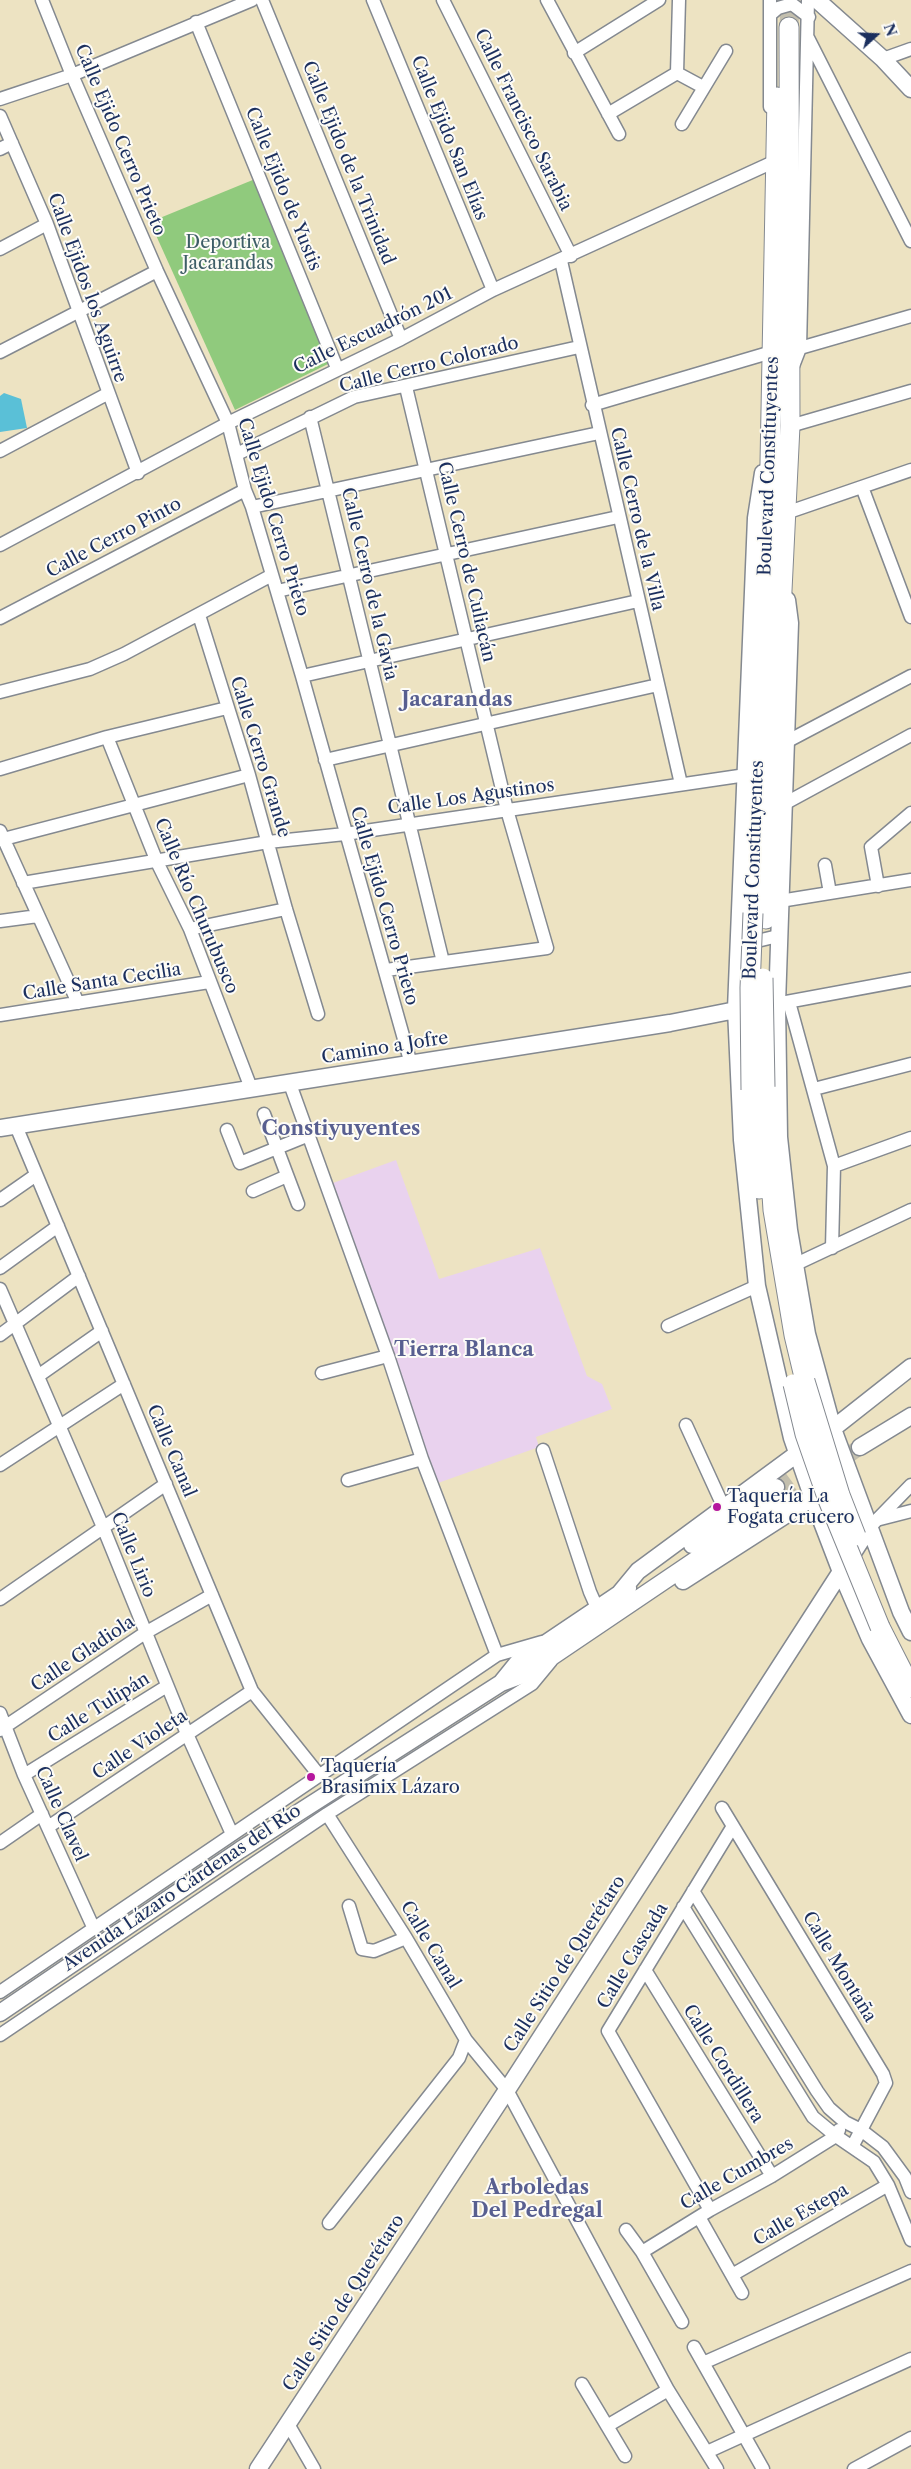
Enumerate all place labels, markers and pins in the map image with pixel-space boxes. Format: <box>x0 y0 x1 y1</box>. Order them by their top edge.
place label: Taquería La Fogata crucero <box>727 1486 855 1528</box>
marker: Taquería La Fogata crucero <box>711 1501 723 1513</box>
place label: Taquería Brasimix Lázaro <box>321 1756 460 1798</box>
marker: Taquería Brasimix Lázaro <box>305 1771 317 1783</box>

